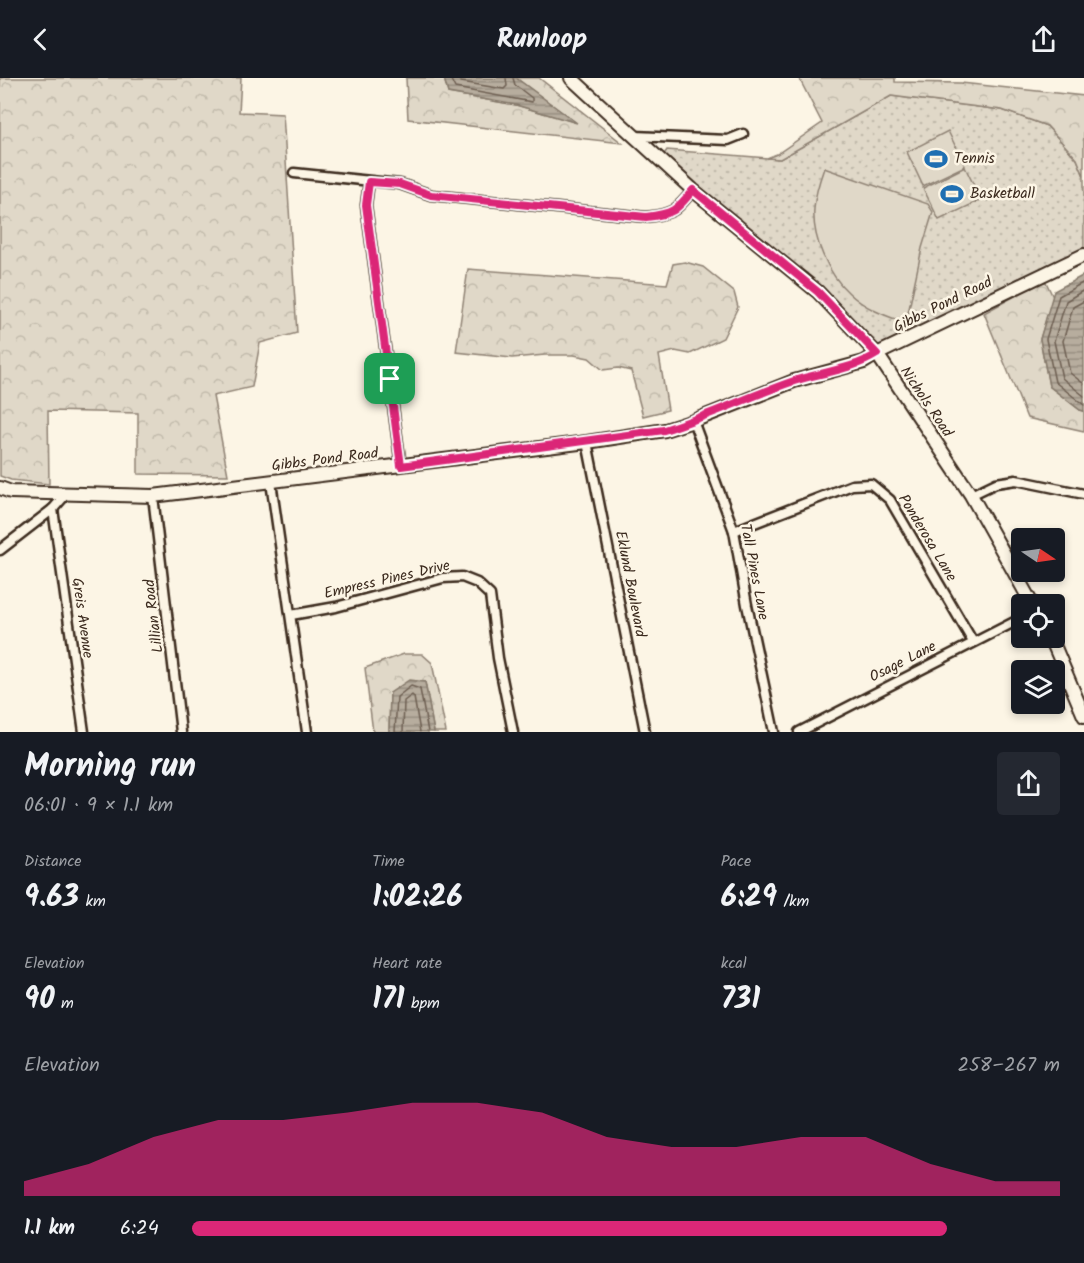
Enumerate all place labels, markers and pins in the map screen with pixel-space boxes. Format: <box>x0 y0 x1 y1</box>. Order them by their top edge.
sports icon: Tennis <box>923 146 949 172</box>
place label: Tennis <box>954 147 995 171</box>
sports icon: Basketball <box>939 181 965 207</box>
place label: Basketball <box>970 182 1035 206</box>
pin <box>364 353 415 404</box>

